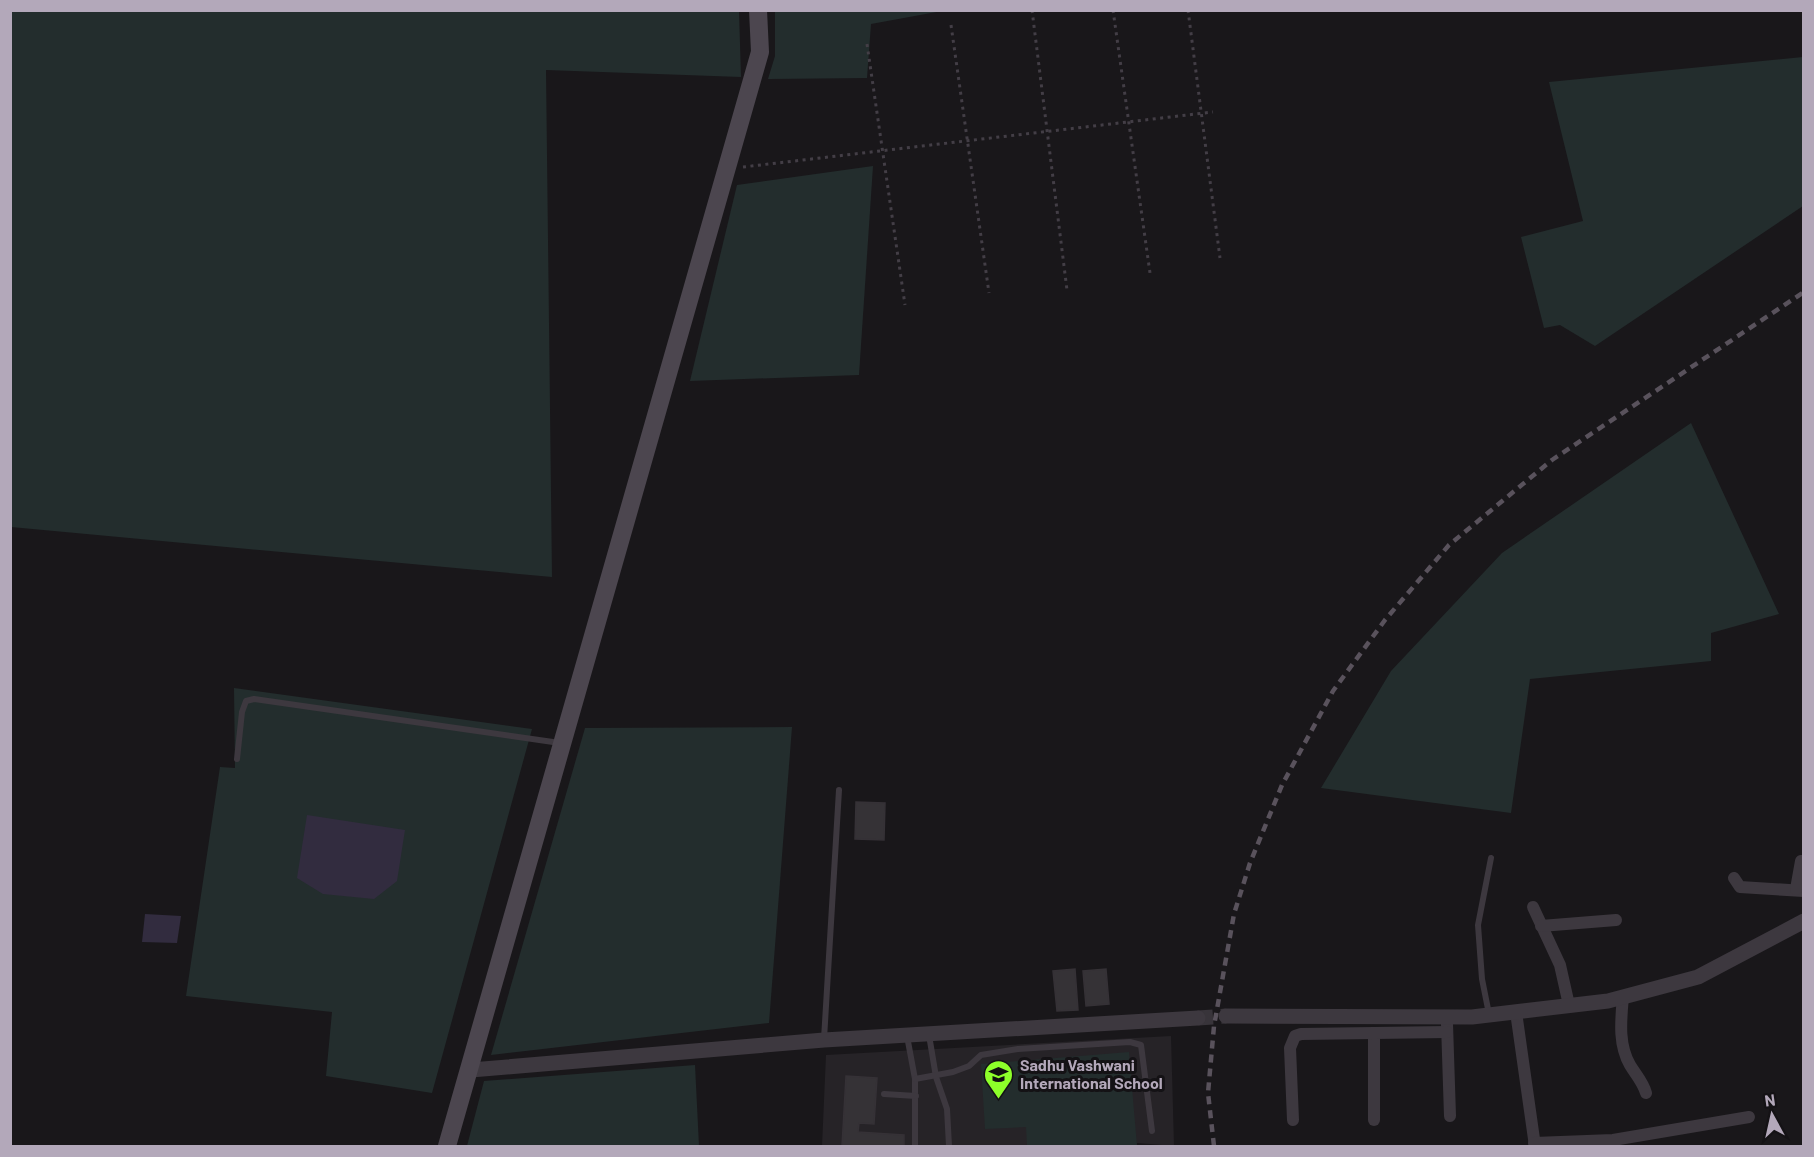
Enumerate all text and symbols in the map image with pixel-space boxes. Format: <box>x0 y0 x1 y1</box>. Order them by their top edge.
place label: Sadhu Vashwani International School <box>1020 1055 1163 1092</box>
school or university icon: Sadhu Vashwani International School <box>983 1058 1015 1100</box>
north arrow <box>1742 1085 1802 1145</box>
text: N <box>1763 1090 1776 1110</box>

